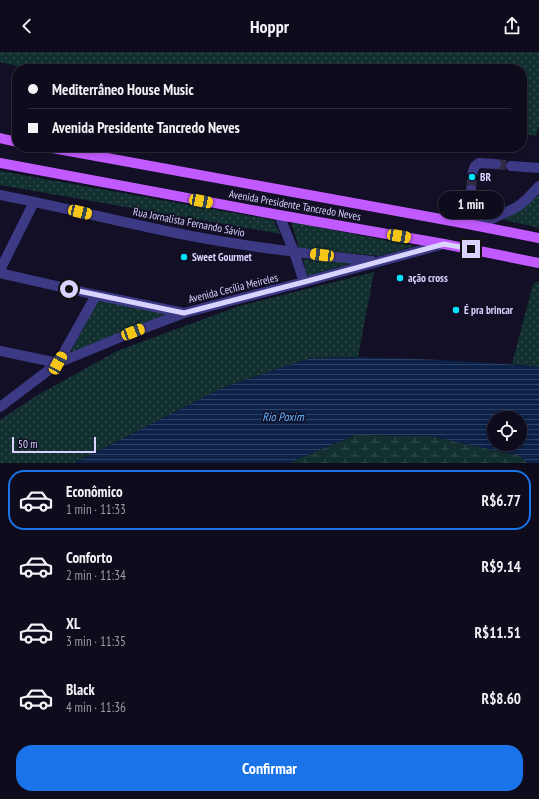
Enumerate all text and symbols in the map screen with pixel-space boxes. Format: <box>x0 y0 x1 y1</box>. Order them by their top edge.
icon: back <box>16 15 38 37</box>
text: Hoppr <box>250 15 289 38</box>
icon: share <box>501 15 523 37</box>
text: Mediterrâneo House Music <box>52 80 194 99</box>
text: Avenida Presidente Tancredo Neves <box>52 118 240 137</box>
place label: BR <box>480 170 491 184</box>
marker: BR <box>467 172 477 182</box>
street label: Avenida Presidente Tancredo Neves <box>228 186 362 224</box>
callout: 1 min <box>438 191 504 219</box>
car <box>188 193 214 209</box>
text: 1 min <box>458 196 484 213</box>
car <box>67 203 93 221</box>
street label: Rua Jornalista Fernando Sávio <box>132 204 246 240</box>
car <box>386 228 412 244</box>
route end <box>462 240 480 258</box>
car <box>309 248 335 262</box>
place label: Sweet Gourmet <box>192 250 253 264</box>
marker: Sweet Gourmet <box>179 252 189 262</box>
street label: Avenida Cecília Meireles <box>187 270 280 306</box>
place label: ação cross <box>408 271 448 285</box>
marker: ação cross <box>395 273 405 283</box>
route start <box>60 280 78 298</box>
place label: É pra brincar <box>464 303 514 317</box>
marker: É pra brincar <box>451 305 461 315</box>
car <box>120 322 146 342</box>
car <box>47 350 69 376</box>
water label: Rio Poxim <box>262 409 305 424</box>
map controls <box>487 411 527 451</box>
button: locate <box>487 411 527 451</box>
scale bar <box>12 435 96 454</box>
text: 50 m <box>18 437 37 451</box>
icon: car <box>18 482 54 518</box>
text: Econômico <box>66 482 123 501</box>
text: R$6.77 <box>482 491 521 510</box>
text: 1 min · 11:33 <box>66 501 126 518</box>
icon: car <box>18 548 54 584</box>
text: Conforto <box>66 548 112 567</box>
text: R$9.14 <box>482 557 521 576</box>
text: 2 min · 11:34 <box>66 567 126 584</box>
icon: car <box>18 614 54 650</box>
text: XL <box>66 614 80 633</box>
text: R$11.51 <box>474 623 521 642</box>
text: 3 min · 11:35 <box>66 633 126 650</box>
icon: car <box>18 680 54 716</box>
text: Black <box>66 680 95 699</box>
text: R$8.60 <box>482 689 521 708</box>
text: 4 min · 11:36 <box>66 699 126 716</box>
button: Confirmar <box>16 745 523 791</box>

